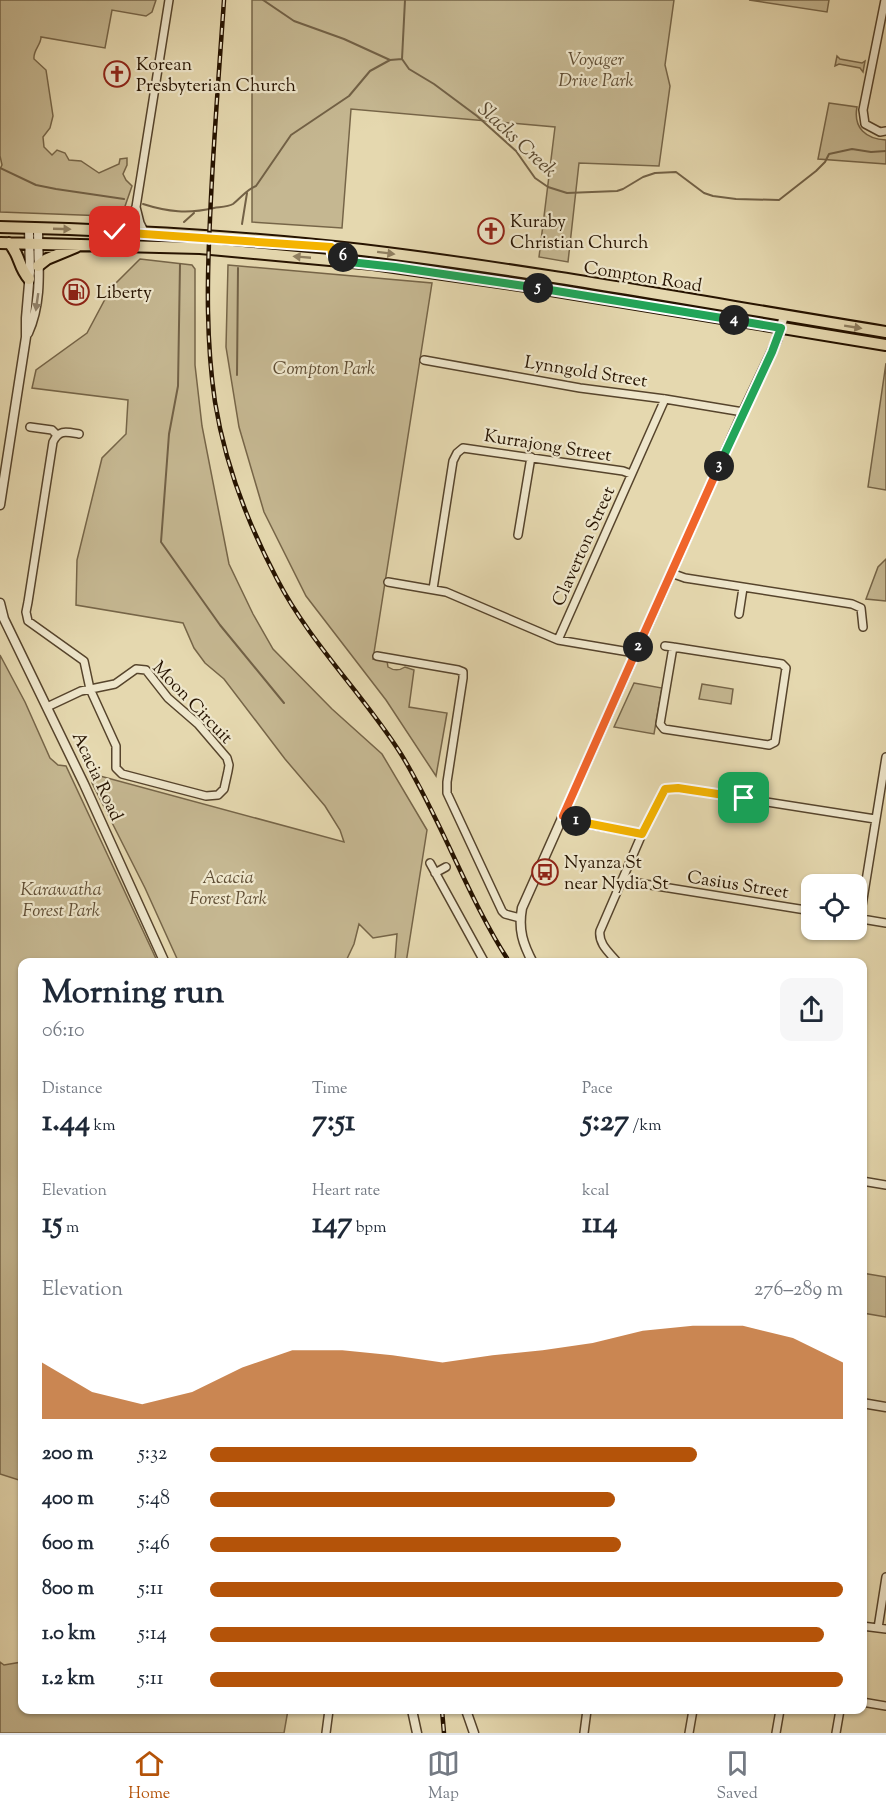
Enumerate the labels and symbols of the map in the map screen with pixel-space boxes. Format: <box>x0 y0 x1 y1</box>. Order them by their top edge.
park label: Voyager Drive Park <box>558 48 634 95</box>
place label: Korean Presbyterian Church <box>136 53 296 100</box>
church icon: Korean Presbyterian Church <box>102 59 132 89</box>
water label: Slacks Creek <box>470 96 562 185</box>
pin <box>89 206 140 257</box>
place label: Kuraby Christian Church <box>510 210 649 257</box>
church icon: Kuraby Christian Church <box>476 216 506 246</box>
one-way arrow <box>52 224 71 234</box>
pin: 6 <box>328 242 358 272</box>
one-way arrow <box>377 249 396 258</box>
one-way arrow <box>292 252 311 262</box>
street label: Compton Road <box>582 256 704 300</box>
pin: 5 <box>523 273 553 303</box>
fuel station icon: Liberty <box>61 277 91 307</box>
place label: Liberty <box>96 281 152 307</box>
one-way arrow <box>32 293 41 312</box>
pin: 4 <box>719 305 749 335</box>
one-way arrow <box>844 322 863 331</box>
street label: Lynngold Street <box>522 350 649 396</box>
park label: Compton Park <box>273 357 375 383</box>
street label: Kurrajong Street <box>482 424 613 470</box>
pin: 3 <box>704 451 734 481</box>
street label: Claverton Street <box>547 483 623 611</box>
pin: 2 <box>623 632 653 662</box>
street label: Moon Circuit <box>145 656 238 751</box>
street label: Acacia Road <box>64 728 128 826</box>
pin <box>718 772 769 823</box>
pin: 1 <box>561 806 591 836</box>
place label: Nyanza St near Nydia St <box>564 851 669 898</box>
bus stop icon: Nyanza St near Nydia St <box>530 857 560 887</box>
street label: Casius Street <box>685 865 790 907</box>
park label: Acacia Forest Park <box>189 866 267 913</box>
park label: Karawatha Forest Park <box>20 878 102 925</box>

